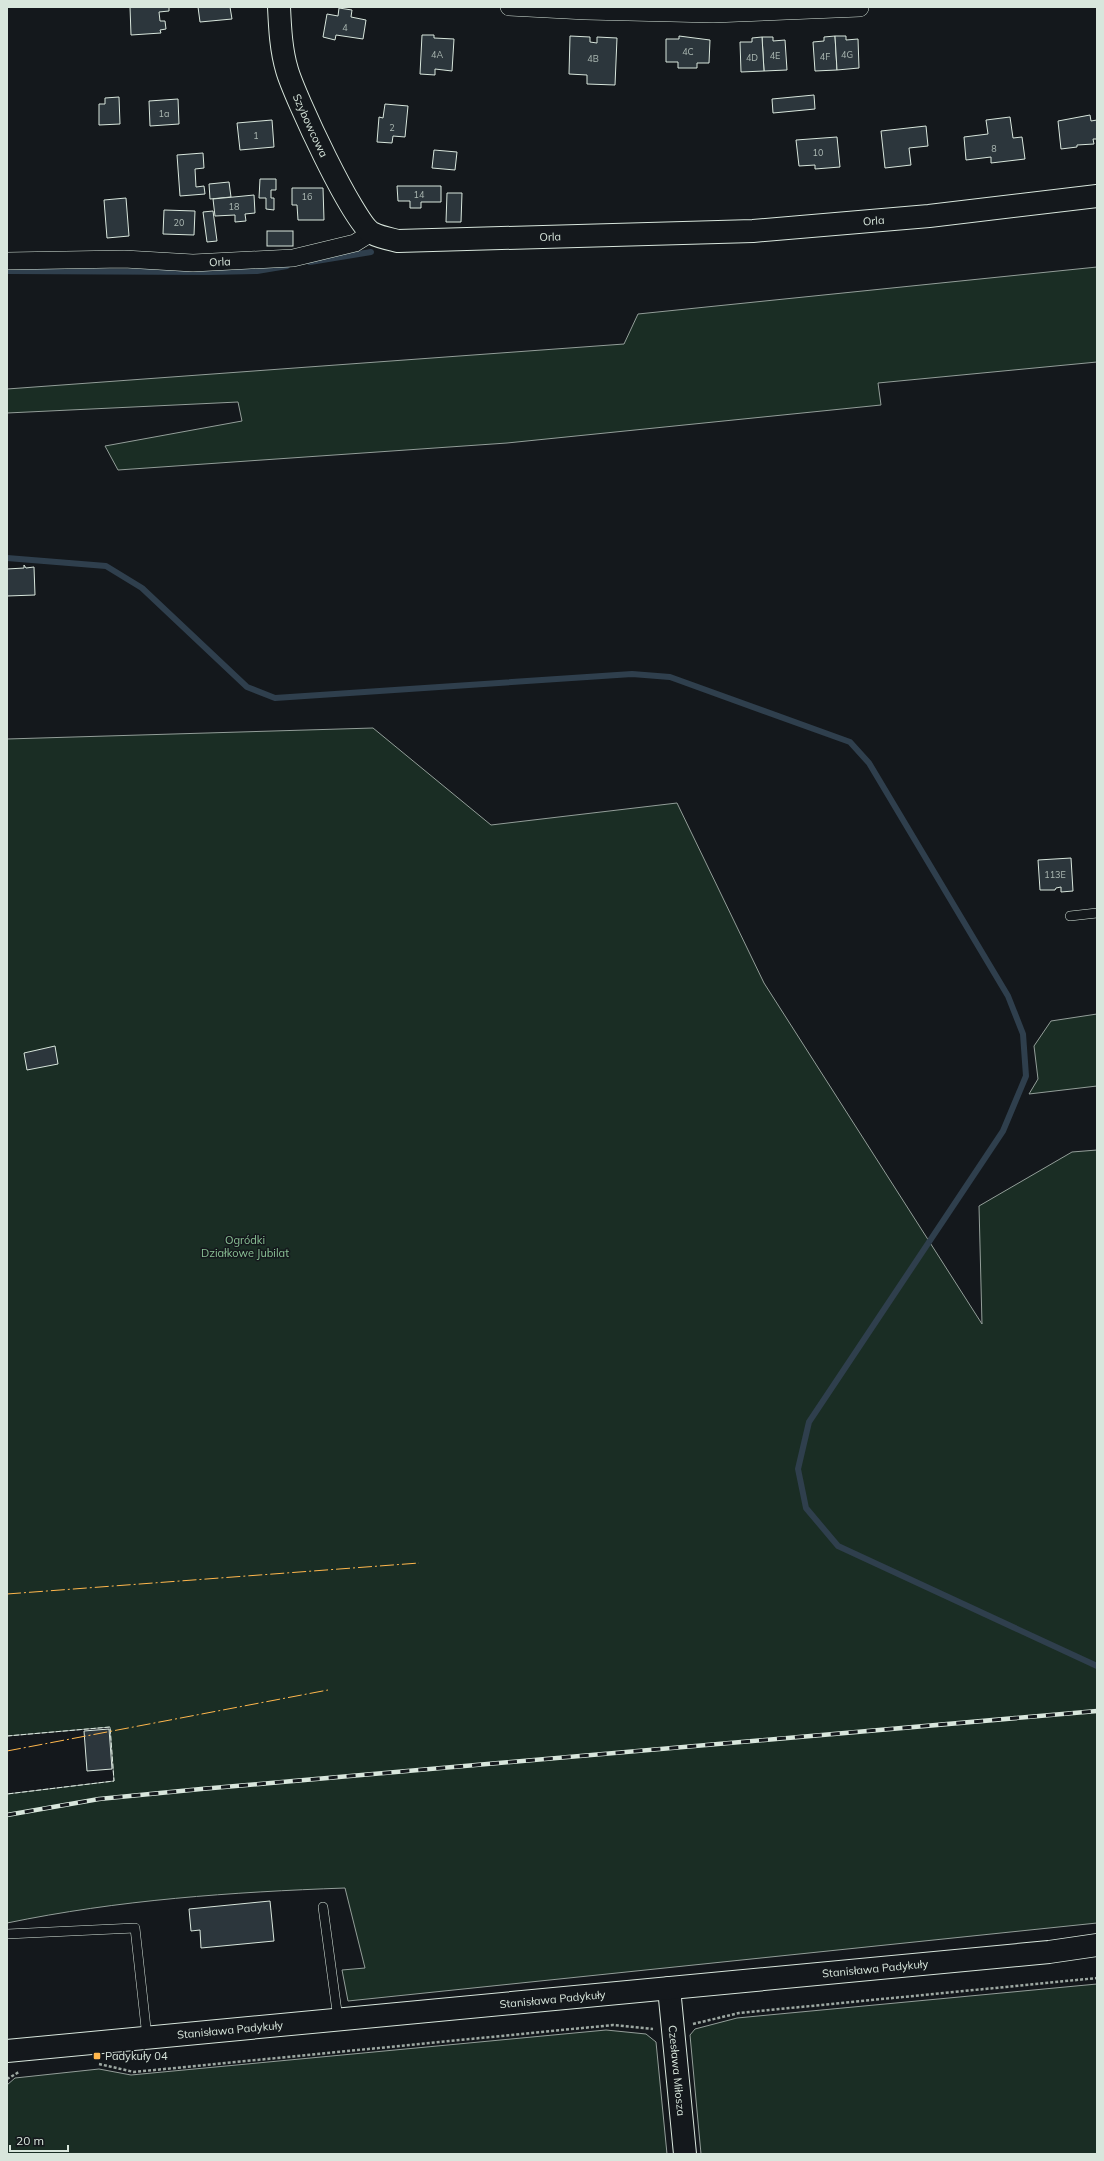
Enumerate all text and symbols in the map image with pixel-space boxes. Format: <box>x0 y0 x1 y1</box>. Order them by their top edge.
house number: 4 <box>342 22 348 33</box>
house number: 4C <box>682 46 694 57</box>
house number: 4A <box>431 49 443 60</box>
house number: 4G <box>841 49 853 60</box>
house number: 4E <box>770 50 780 61</box>
house number: 4F <box>820 51 830 62</box>
house number: 4D <box>746 52 758 63</box>
house number: 4B <box>587 53 599 64</box>
street label: Szybowcowa <box>290 92 331 160</box>
house number: 1a <box>159 108 169 119</box>
house number: 2 <box>389 122 395 133</box>
house number: 1 <box>253 130 259 141</box>
house number: 8 <box>991 143 997 154</box>
house number: 10 <box>813 147 823 158</box>
house number: 14 <box>414 189 425 200</box>
house number: 16 <box>302 191 312 202</box>
house number: 18 <box>229 201 239 212</box>
street label: Orla <box>862 213 885 229</box>
house number: 20 <box>174 217 184 228</box>
street label: Orla <box>539 229 561 244</box>
street label: Orla <box>209 254 231 269</box>
house number: 113E <box>1044 869 1066 880</box>
park label: Ogródki Działkowe Jubilat <box>201 1233 289 1260</box>
street label: Stanisława Padykuły <box>821 1957 929 1981</box>
street label: Stanisława Padykuły <box>499 1987 606 2011</box>
street label: Stanisława Padykuły <box>176 2018 284 2042</box>
street label: Czesława Miłosza <box>666 2025 688 2117</box>
place label: Padykuły 04 <box>105 2049 168 2063</box>
marker: Padykuły 04 <box>92 2051 102 2061</box>
scale bar <box>10 2127 68 2153</box>
text: 20 m <box>16 2133 44 2148</box>

